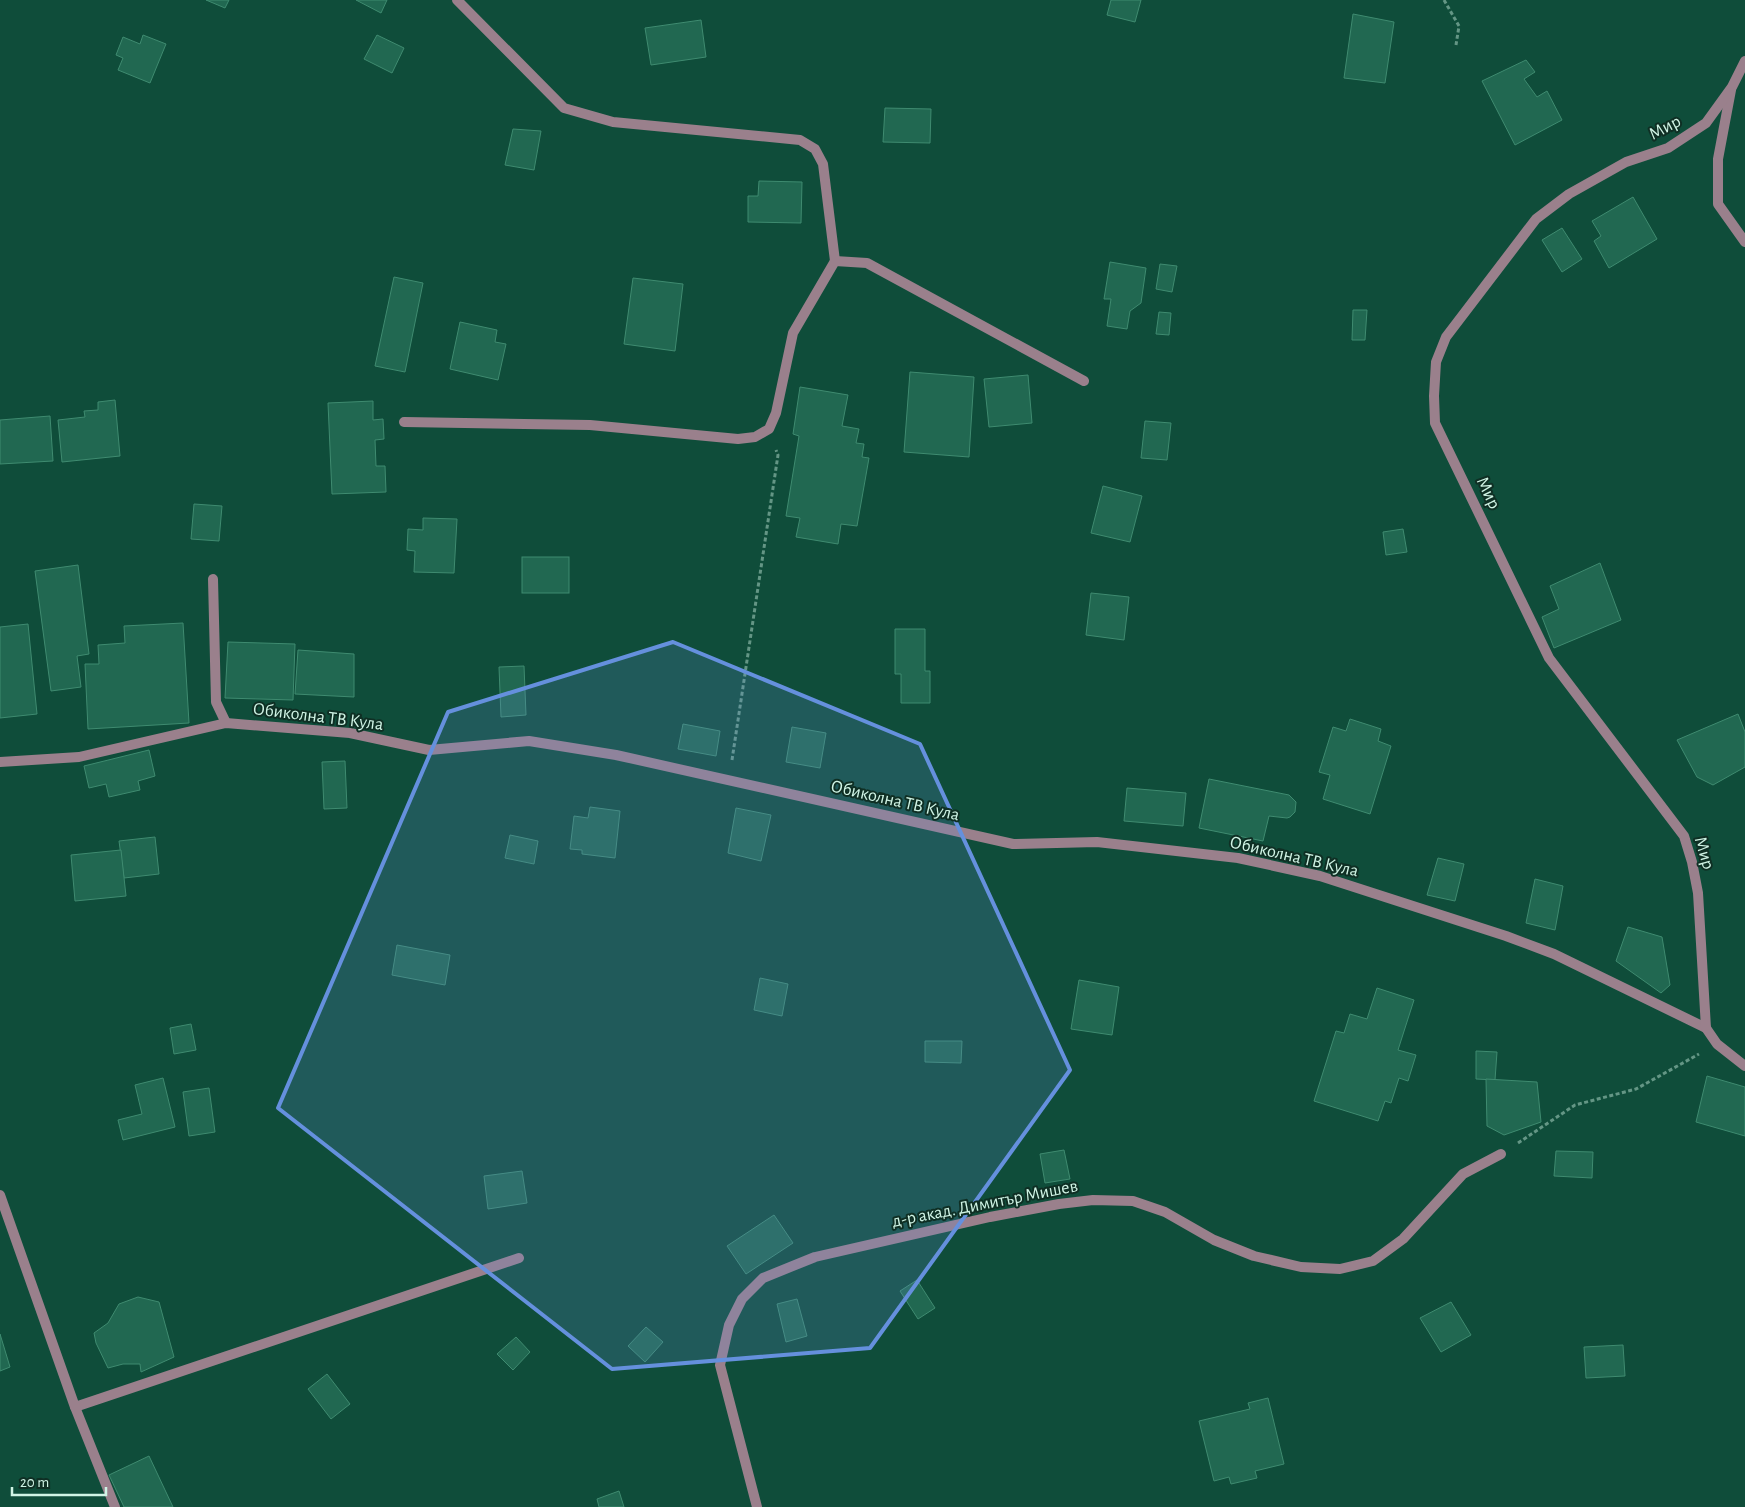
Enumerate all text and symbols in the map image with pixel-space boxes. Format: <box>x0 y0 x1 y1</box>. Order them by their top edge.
street label: Мир <box>1646 112 1684 144</box>
street label: Мир <box>1473 474 1503 512</box>
street label: Обиколна ТВ Кула <box>252 699 384 734</box>
street label: Обиколна ТВ Кула <box>829 776 961 825</box>
street label: Обиколна ТВ Кула <box>1228 832 1360 881</box>
street label: Мир <box>1691 835 1717 871</box>
street label: д-р акад. Димитър Мишев <box>891 1177 1079 1231</box>
scale bar <box>12 1464 106 1496</box>
text: 20 m <box>20 1475 49 1490</box>

